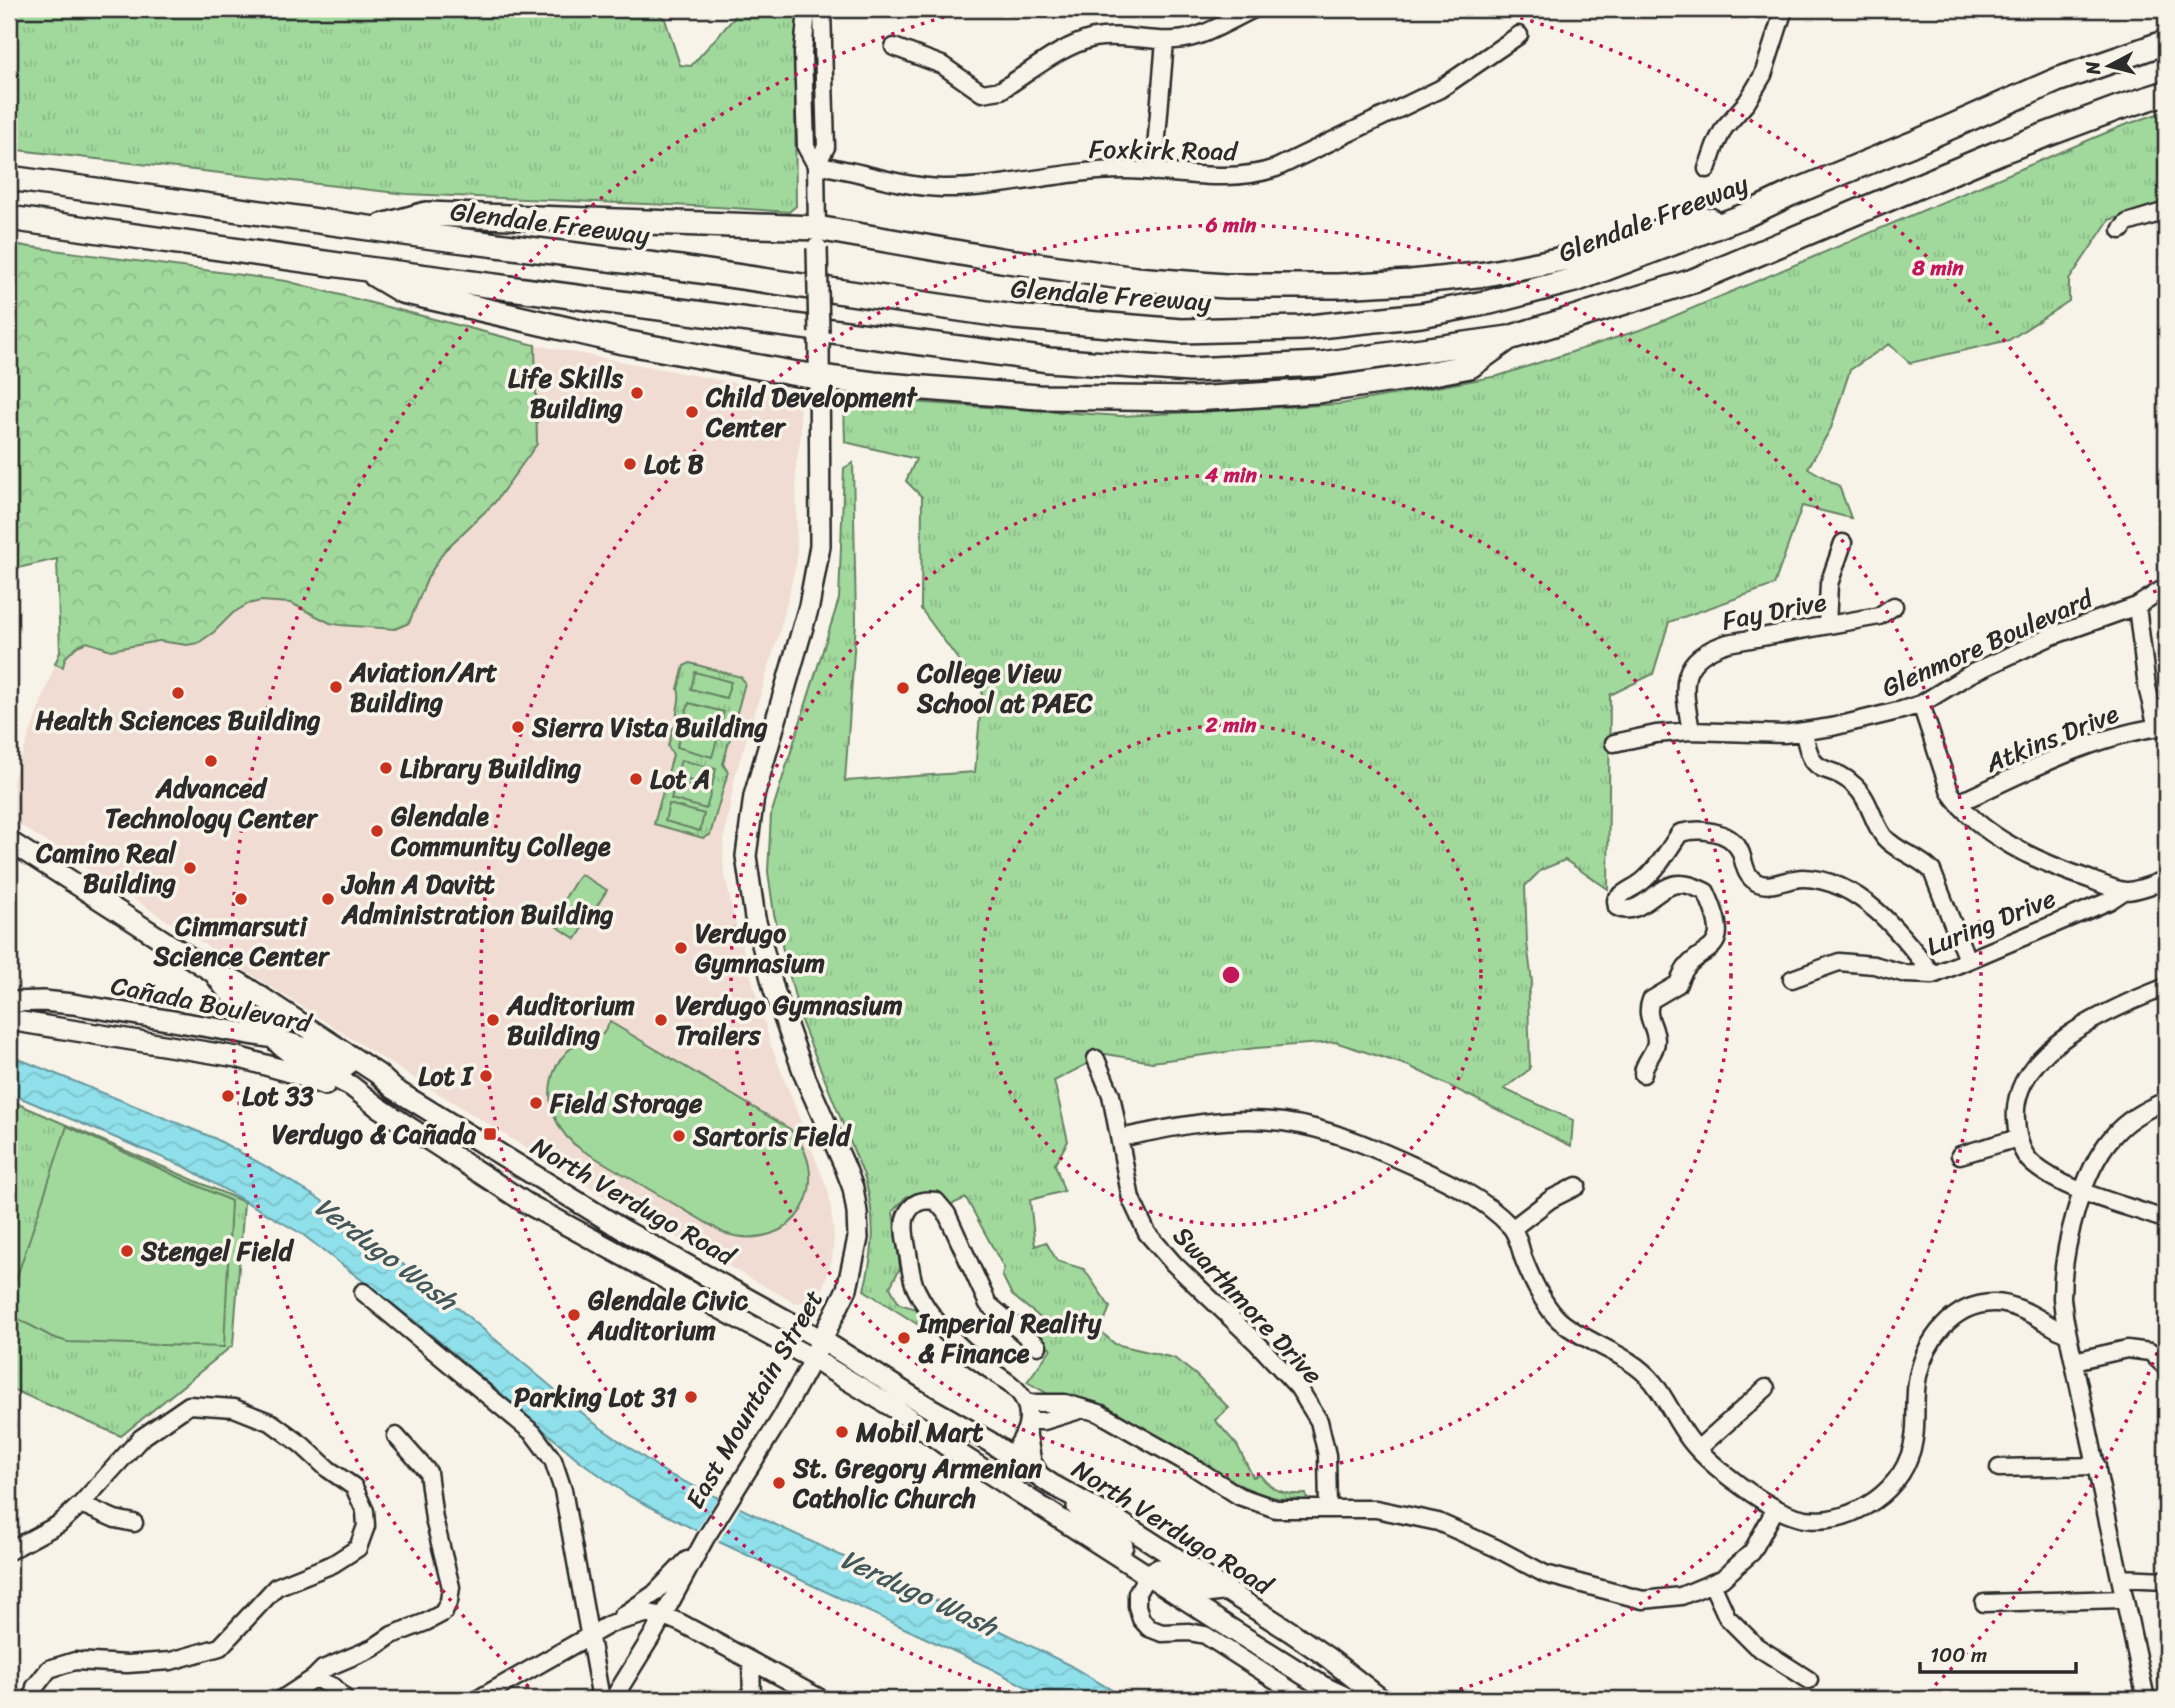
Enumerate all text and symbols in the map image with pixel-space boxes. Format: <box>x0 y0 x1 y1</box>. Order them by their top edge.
north arrow <box>2074 32 2144 102</box>
text: N <box>2075 59 2110 78</box>
street label: Foxkirk Road <box>1088 126 1240 174</box>
street label: Glendale Freeway <box>1551 160 1755 275</box>
street label: Glendale Freeway <box>448 188 653 258</box>
text: 6 min <box>1205 206 1257 244</box>
text: 8 min <box>1911 249 1964 287</box>
street label: Glendale Freeway <box>1009 265 1213 325</box>
place label: Life Skills Building <box>508 355 624 431</box>
place label: Child Development Center <box>705 374 918 450</box>
marker: Life Skills Building <box>629 385 645 401</box>
marker: Child Development Center <box>684 404 700 420</box>
place label: Lot B <box>644 441 704 487</box>
marker: Lot B <box>622 456 638 472</box>
text: 4 min <box>1204 456 1258 494</box>
street label: Glenmore Boulevard <box>1874 575 2102 710</box>
street label: Fay Drive <box>1718 578 1831 644</box>
place label: Aviation/Art Building <box>349 649 498 725</box>
place label: College View School at PAEC <box>916 650 1094 726</box>
marker: Aviation/Art Building <box>328 679 344 695</box>
marker: College View School at PAEC <box>895 680 911 696</box>
marker: Health Sciences Building <box>170 685 186 701</box>
street label: Atkins Drive <box>1977 690 2126 786</box>
place label: Health Sciences Building <box>35 697 321 743</box>
place label: Sierra Vista Building <box>531 704 768 750</box>
text: 2 min <box>1205 706 1257 744</box>
marker: Sierra Vista Building <box>510 719 526 735</box>
place label: Library Building <box>400 745 581 791</box>
marker: Advanced Technology Center <box>203 753 219 769</box>
place label: Lot A <box>650 756 710 802</box>
marker: Library Building <box>378 760 394 776</box>
place label: Advanced Technology Center <box>105 765 319 841</box>
marker: Lot A <box>628 771 644 787</box>
place label: Glendale Community College <box>390 793 611 869</box>
marker: Glendale Community College <box>369 823 385 839</box>
place label: Camino Real Building <box>35 830 178 906</box>
marker: Camino Real Building <box>182 860 198 876</box>
place label: John A Davitt Administration Building <box>340 861 614 937</box>
street label: Luring Drive <box>1919 875 2063 969</box>
marker: Cimmarsuti Science Center <box>233 891 249 907</box>
marker: John A Davitt Administration Building <box>320 891 336 907</box>
place label: Cimmarsuti Science Center <box>152 903 331 979</box>
place label: Verdugo Gymnasium <box>695 910 825 986</box>
marker: Verdugo Gymnasium <box>673 940 689 956</box>
street label: Cañada Boulevard <box>107 962 317 1046</box>
centre of rings <box>1219 963 1243 987</box>
place label: Auditorium Building <box>506 982 635 1058</box>
place label: Verdugo Gymnasium Trailers <box>675 982 903 1058</box>
marker: Auditorium Building <box>485 1012 501 1028</box>
marker: Verdugo Gymnasium Trailers <box>653 1012 669 1028</box>
place label: Lot I <box>418 1053 475 1099</box>
marker: Lot I <box>478 1068 494 1084</box>
place label: Lot 33 <box>242 1073 315 1119</box>
place label: Field Storage <box>549 1080 703 1126</box>
marker: Lot 33 <box>220 1088 236 1104</box>
marker: Field Storage <box>528 1095 544 1111</box>
place label: Verdugo & Cañada <box>272 1111 477 1157</box>
place label: Sartoris Field <box>692 1113 852 1159</box>
street label: North Verdugo Road <box>522 1124 746 1279</box>
marker: Verdugo & Cañada <box>482 1126 498 1142</box>
marker: Sartoris Field <box>671 1128 687 1144</box>
water label: Verdugo Wash <box>304 1183 470 1325</box>
street label: Swarthmore Drive <box>1162 1215 1334 1395</box>
place label: Stengel Field <box>140 1228 295 1274</box>
marker: Stengel Field <box>119 1243 135 1259</box>
place label: Glendale Civic Auditorium <box>587 1277 749 1353</box>
street label: East Mountain Street <box>672 1280 836 1518</box>
place label: Imperial Reality & Finance <box>916 1300 1102 1376</box>
marker: Glendale Civic Auditorium <box>566 1307 582 1323</box>
marker: Imperial Reality & Finance <box>896 1330 912 1346</box>
place label: Parking Lot 31 <box>514 1374 677 1420</box>
marker: Parking Lot 31 <box>683 1389 699 1405</box>
place label: Mobil Mart <box>855 1409 984 1455</box>
marker: Mobil Mart <box>834 1424 850 1440</box>
place label: St. Gregory Armenian Catholic Church <box>792 1445 1043 1521</box>
street label: North Verdugo Road <box>1062 1447 1283 1609</box>
marker: St. Gregory Armenian Catholic Church <box>771 1475 787 1491</box>
water label: Verdugo Wash <box>832 1535 1008 1651</box>
scale bar <box>1920 1631 2075 1675</box>
text: 100 m <box>1930 1636 1987 1674</box>

